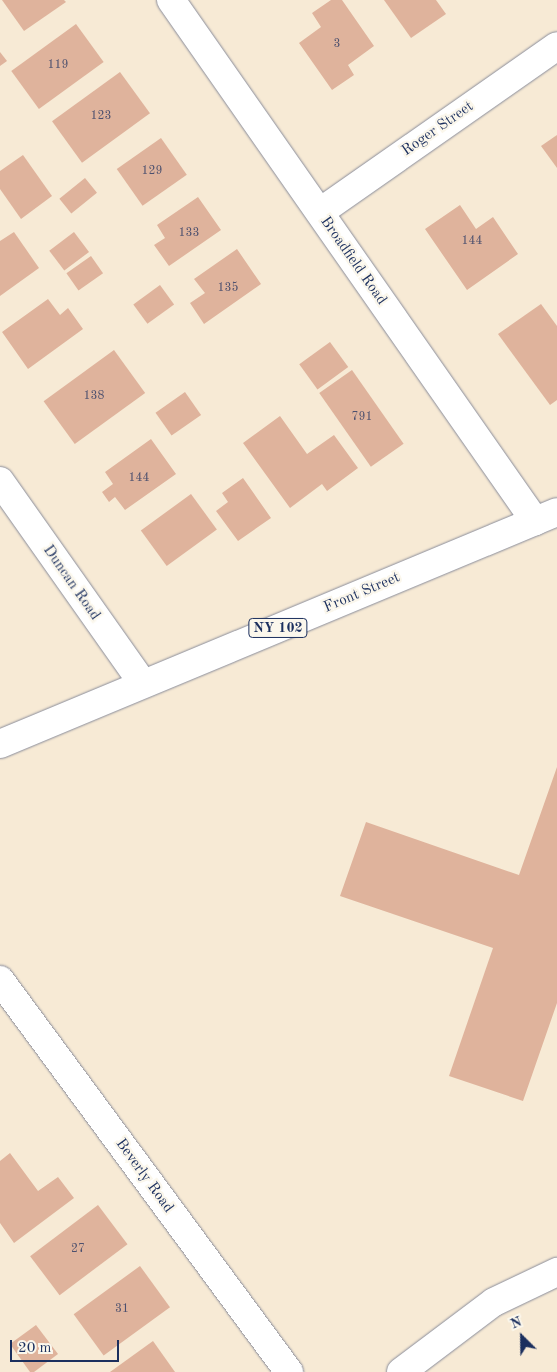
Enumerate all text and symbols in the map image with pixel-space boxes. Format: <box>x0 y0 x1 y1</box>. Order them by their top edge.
house number: 3 <box>334 38 340 52</box>
house number: 119 <box>48 59 68 73</box>
street label: Roger Street <box>399 98 477 160</box>
house number: 123 <box>91 110 111 124</box>
house number: 129 <box>142 165 162 179</box>
street label: Broadfield Road <box>316 213 390 309</box>
house number: 133 <box>179 227 199 241</box>
house number: 144 <box>462 235 482 249</box>
house number: 135 <box>218 282 238 296</box>
house number: 138 <box>84 390 104 404</box>
house number: 791 <box>352 411 372 425</box>
house number: 144 <box>129 472 149 486</box>
street label: Duncan Road <box>39 542 103 624</box>
street label: Front Street <box>321 569 403 617</box>
road number: NY 102 <box>248 616 308 640</box>
street label: Beverly Road <box>111 1135 177 1217</box>
house number: 27 <box>71 1243 85 1257</box>
house number: 31 <box>115 1303 129 1317</box>
north arrow <box>497 1312 547 1362</box>
text: N <box>508 1315 524 1332</box>
scale bar <box>12 1330 121 1362</box>
text: 20 m <box>18 1341 52 1356</box>

